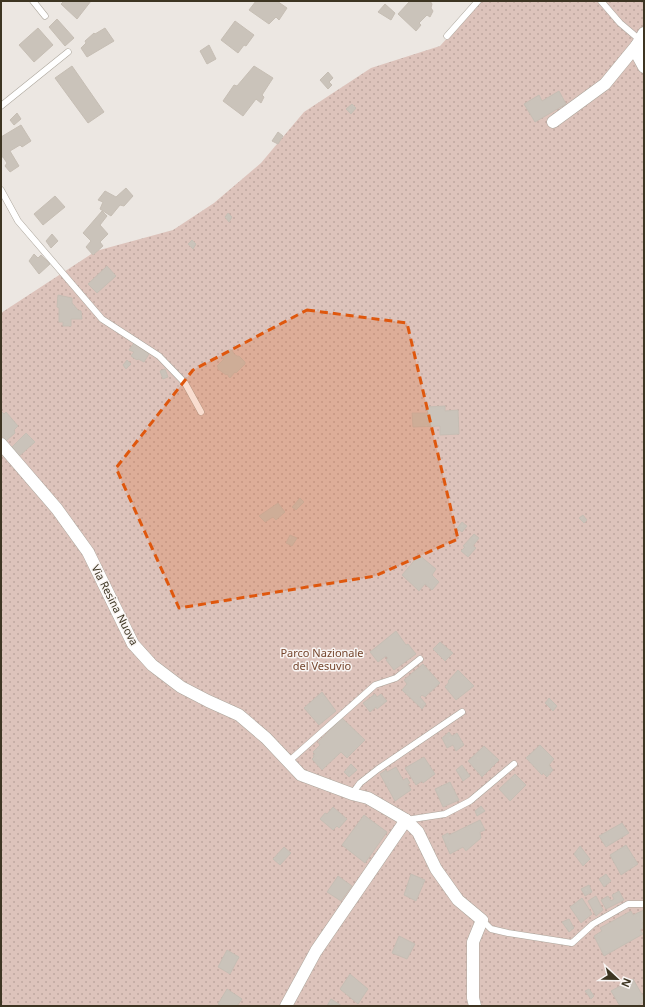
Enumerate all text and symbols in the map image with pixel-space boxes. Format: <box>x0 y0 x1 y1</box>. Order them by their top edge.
street label: Via Resina Nuova <box>89 562 142 648</box>
park label: Parco Nazionale del Vesuvio <box>280 645 364 673</box>
north arrow <box>597 959 637 999</box>
text: N <box>618 976 635 990</box>

